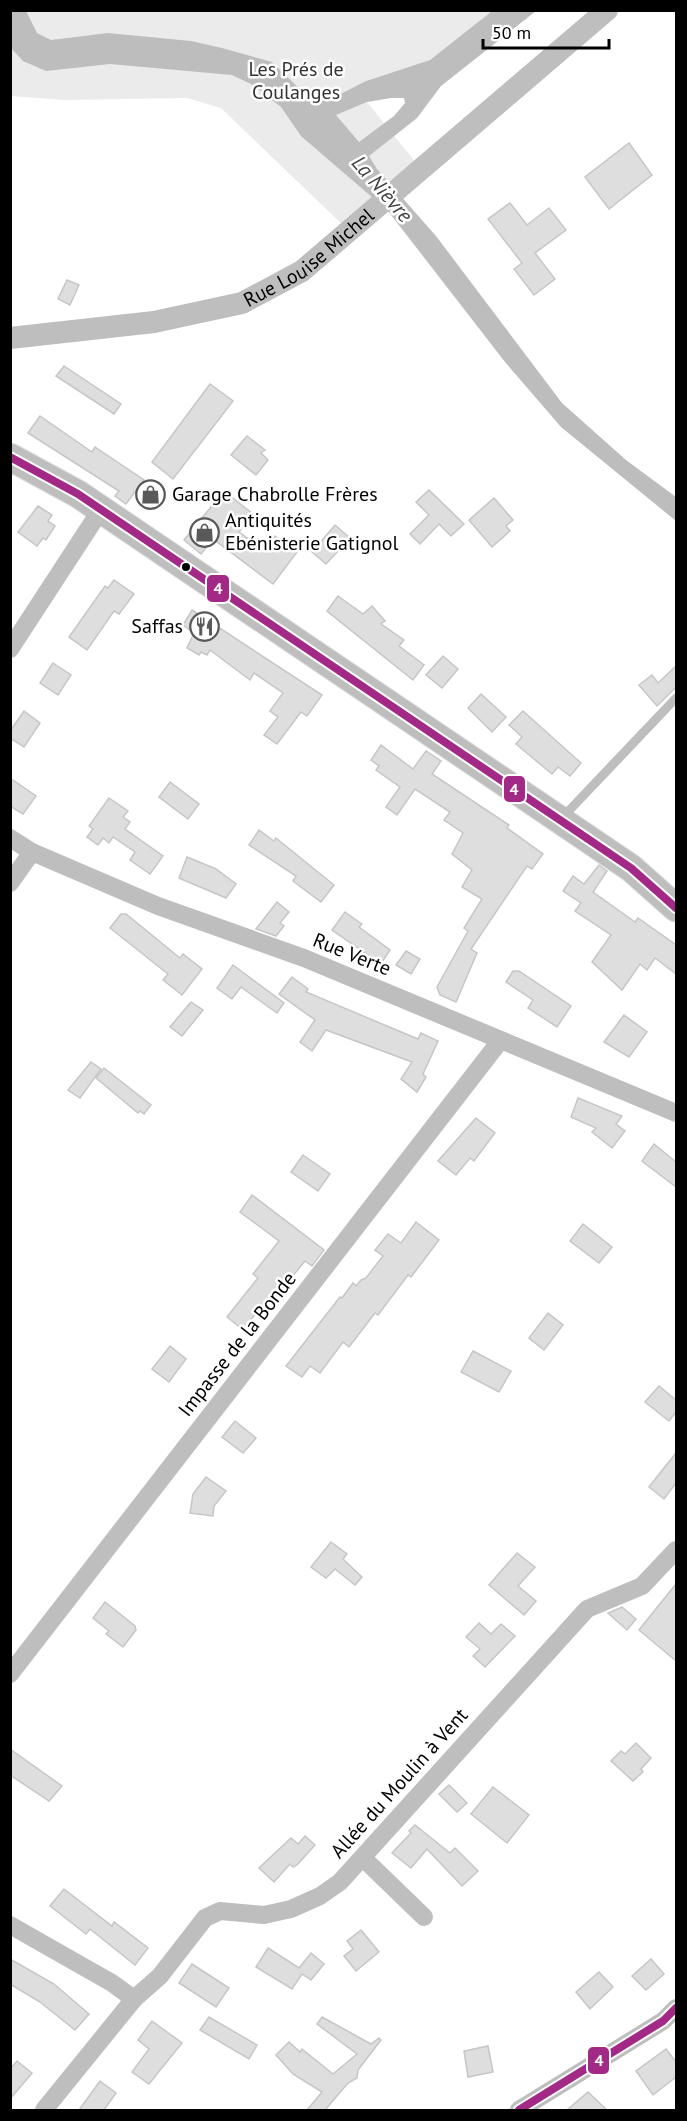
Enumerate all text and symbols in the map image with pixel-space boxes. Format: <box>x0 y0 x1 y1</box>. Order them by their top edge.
scale bar <box>483 12 609 50</box>
text: 50 m <box>492 21 531 44</box>
park label: Les Prés de Coulanges <box>248 56 344 105</box>
water label: La Nièvre <box>346 150 419 228</box>
street label: Rue Louise Michel <box>239 202 379 313</box>
shop icon: Garage Chabrolle Frères <box>135 478 167 510</box>
place label: Garage Chabrolle Frères <box>172 481 378 507</box>
place label: Antiquités Ebénisterie Gatignol <box>225 507 398 556</box>
shop icon: Antiquités Ebénisterie Gatignol <box>188 516 220 548</box>
unlabelled marker <box>180 561 192 573</box>
line badge: 4 <box>206 574 230 603</box>
text: 4 <box>213 578 223 598</box>
restaurant icon: Saffas <box>188 610 220 642</box>
place label: Saffas <box>131 613 183 639</box>
line badge: 4 <box>503 775 526 803</box>
text: 4 <box>509 779 519 799</box>
street label: Rue Verte <box>309 927 395 981</box>
street label: Impasse de la Bonde <box>172 1266 302 1422</box>
street label: Allée du Moulin à Vent <box>325 1702 473 1864</box>
line badge: 4 <box>587 2046 610 2075</box>
text: 4 <box>594 2050 604 2070</box>

